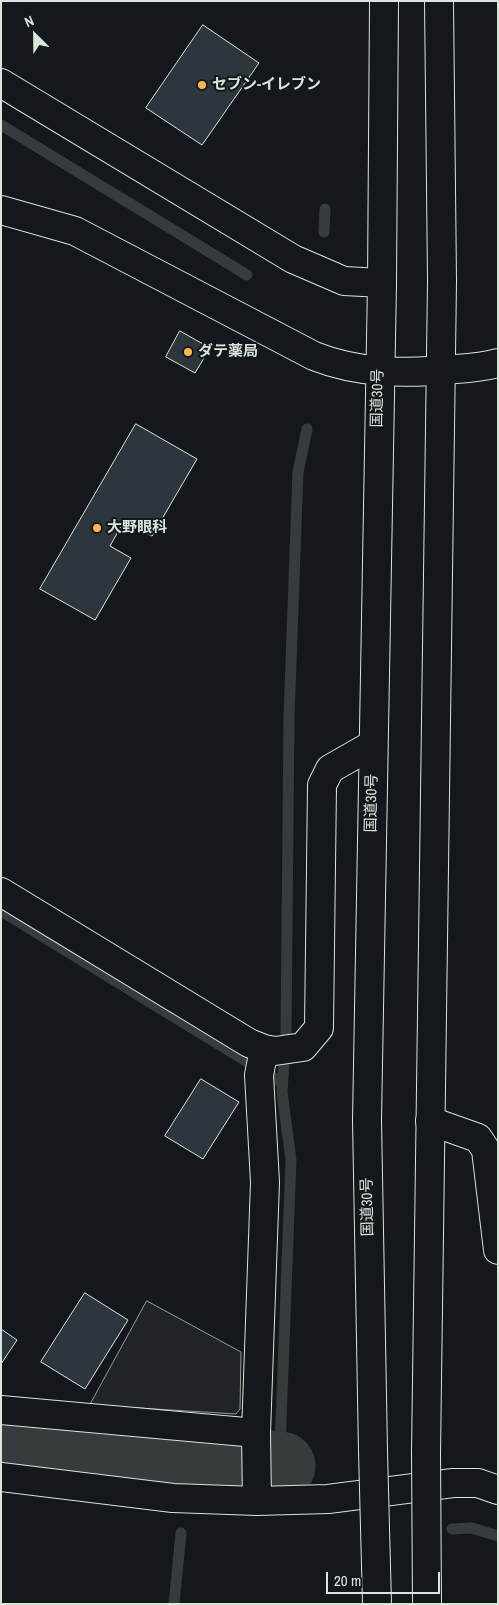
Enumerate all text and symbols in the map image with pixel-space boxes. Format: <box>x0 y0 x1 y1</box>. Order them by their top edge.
north arrow <box>10 10 60 60</box>
text: N <box>22 11 36 31</box>
place label: セブン-イレブン <box>212 76 321 94</box>
marker: セブン-イレブン <box>196 79 208 91</box>
place label: ダテ薬局 <box>198 343 258 361</box>
marker: ダテ薬局 <box>182 346 194 358</box>
street label: 国道30号 <box>368 369 388 427</box>
place label: 大野眼科 <box>107 519 167 537</box>
marker: 大野眼科 <box>91 522 103 534</box>
street label: 国道30号 <box>362 774 382 832</box>
street label: 国道30号 <box>358 1178 378 1236</box>
scale bar <box>329 1562 443 1594</box>
text: 20 m <box>334 1570 361 1591</box>

